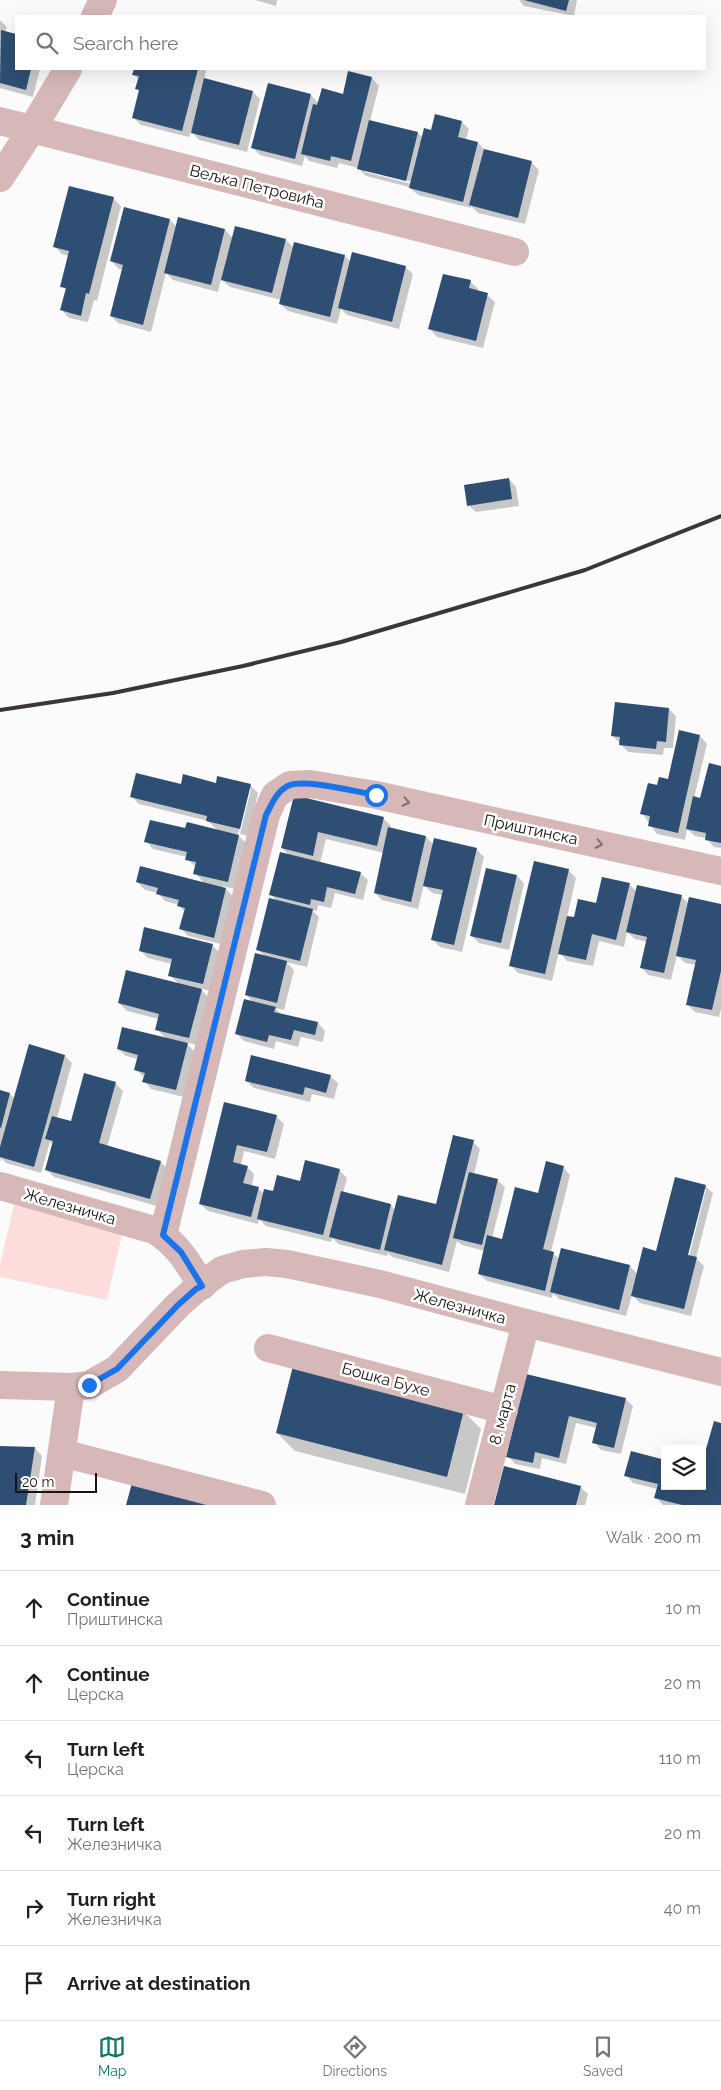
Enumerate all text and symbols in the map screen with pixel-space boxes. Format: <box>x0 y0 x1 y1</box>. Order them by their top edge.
search box <box>15 15 706 70</box>
icon: search <box>33 29 61 57</box>
text: Search here <box>73 32 179 54</box>
street label: Вељка Петровића <box>188 161 326 212</box>
route start <box>365 784 388 807</box>
one-way arrow <box>401 796 410 807</box>
street label: Приштинска <box>482 810 580 849</box>
one-way arrow <box>594 838 603 849</box>
street label: Железничка <box>22 1184 118 1229</box>
street label: Железничка <box>412 1285 508 1328</box>
street label: Бошка Бухе <box>340 1359 432 1400</box>
route end <box>78 1374 101 1397</box>
street label: 8. марта <box>485 1381 520 1447</box>
map controls <box>661 1445 706 1490</box>
button: layers <box>661 1445 706 1490</box>
scale bar <box>15 1470 98 1493</box>
text: 20 m <box>22 1474 54 1490</box>
text: 3 min <box>20 1525 74 1550</box>
text: Walk · 200 m <box>606 1528 701 1547</box>
text: Continue <box>67 1588 150 1610</box>
icon: ahead <box>20 1594 48 1622</box>
text: 10 m <box>666 1599 701 1618</box>
text: Приштинска <box>67 1610 163 1629</box>
text: Continue <box>67 1663 150 1685</box>
icon: ahead <box>20 1669 48 1697</box>
text: 20 m <box>664 1674 701 1693</box>
text: Церска <box>67 1685 124 1704</box>
text: Turn left <box>67 1738 144 1760</box>
icon: left <box>20 1744 48 1772</box>
text: 110 m <box>659 1749 701 1768</box>
text: Церска <box>67 1760 124 1779</box>
text: Turn left <box>67 1813 144 1835</box>
icon: left <box>20 1819 48 1847</box>
text: 20 m <box>664 1824 701 1843</box>
text: Железничка <box>67 1835 162 1854</box>
text: Turn right <box>67 1888 156 1910</box>
icon: right <box>20 1894 48 1922</box>
text: 40 m <box>664 1899 701 1918</box>
text: Железничка <box>67 1910 162 1929</box>
icon: arrive <box>20 1969 48 1997</box>
text: Arrive at destination <box>67 1972 251 1994</box>
tab: Map <box>98 2033 126 2079</box>
tab: Directions <box>322 2033 387 2079</box>
tab: Saved <box>583 2033 623 2079</box>

